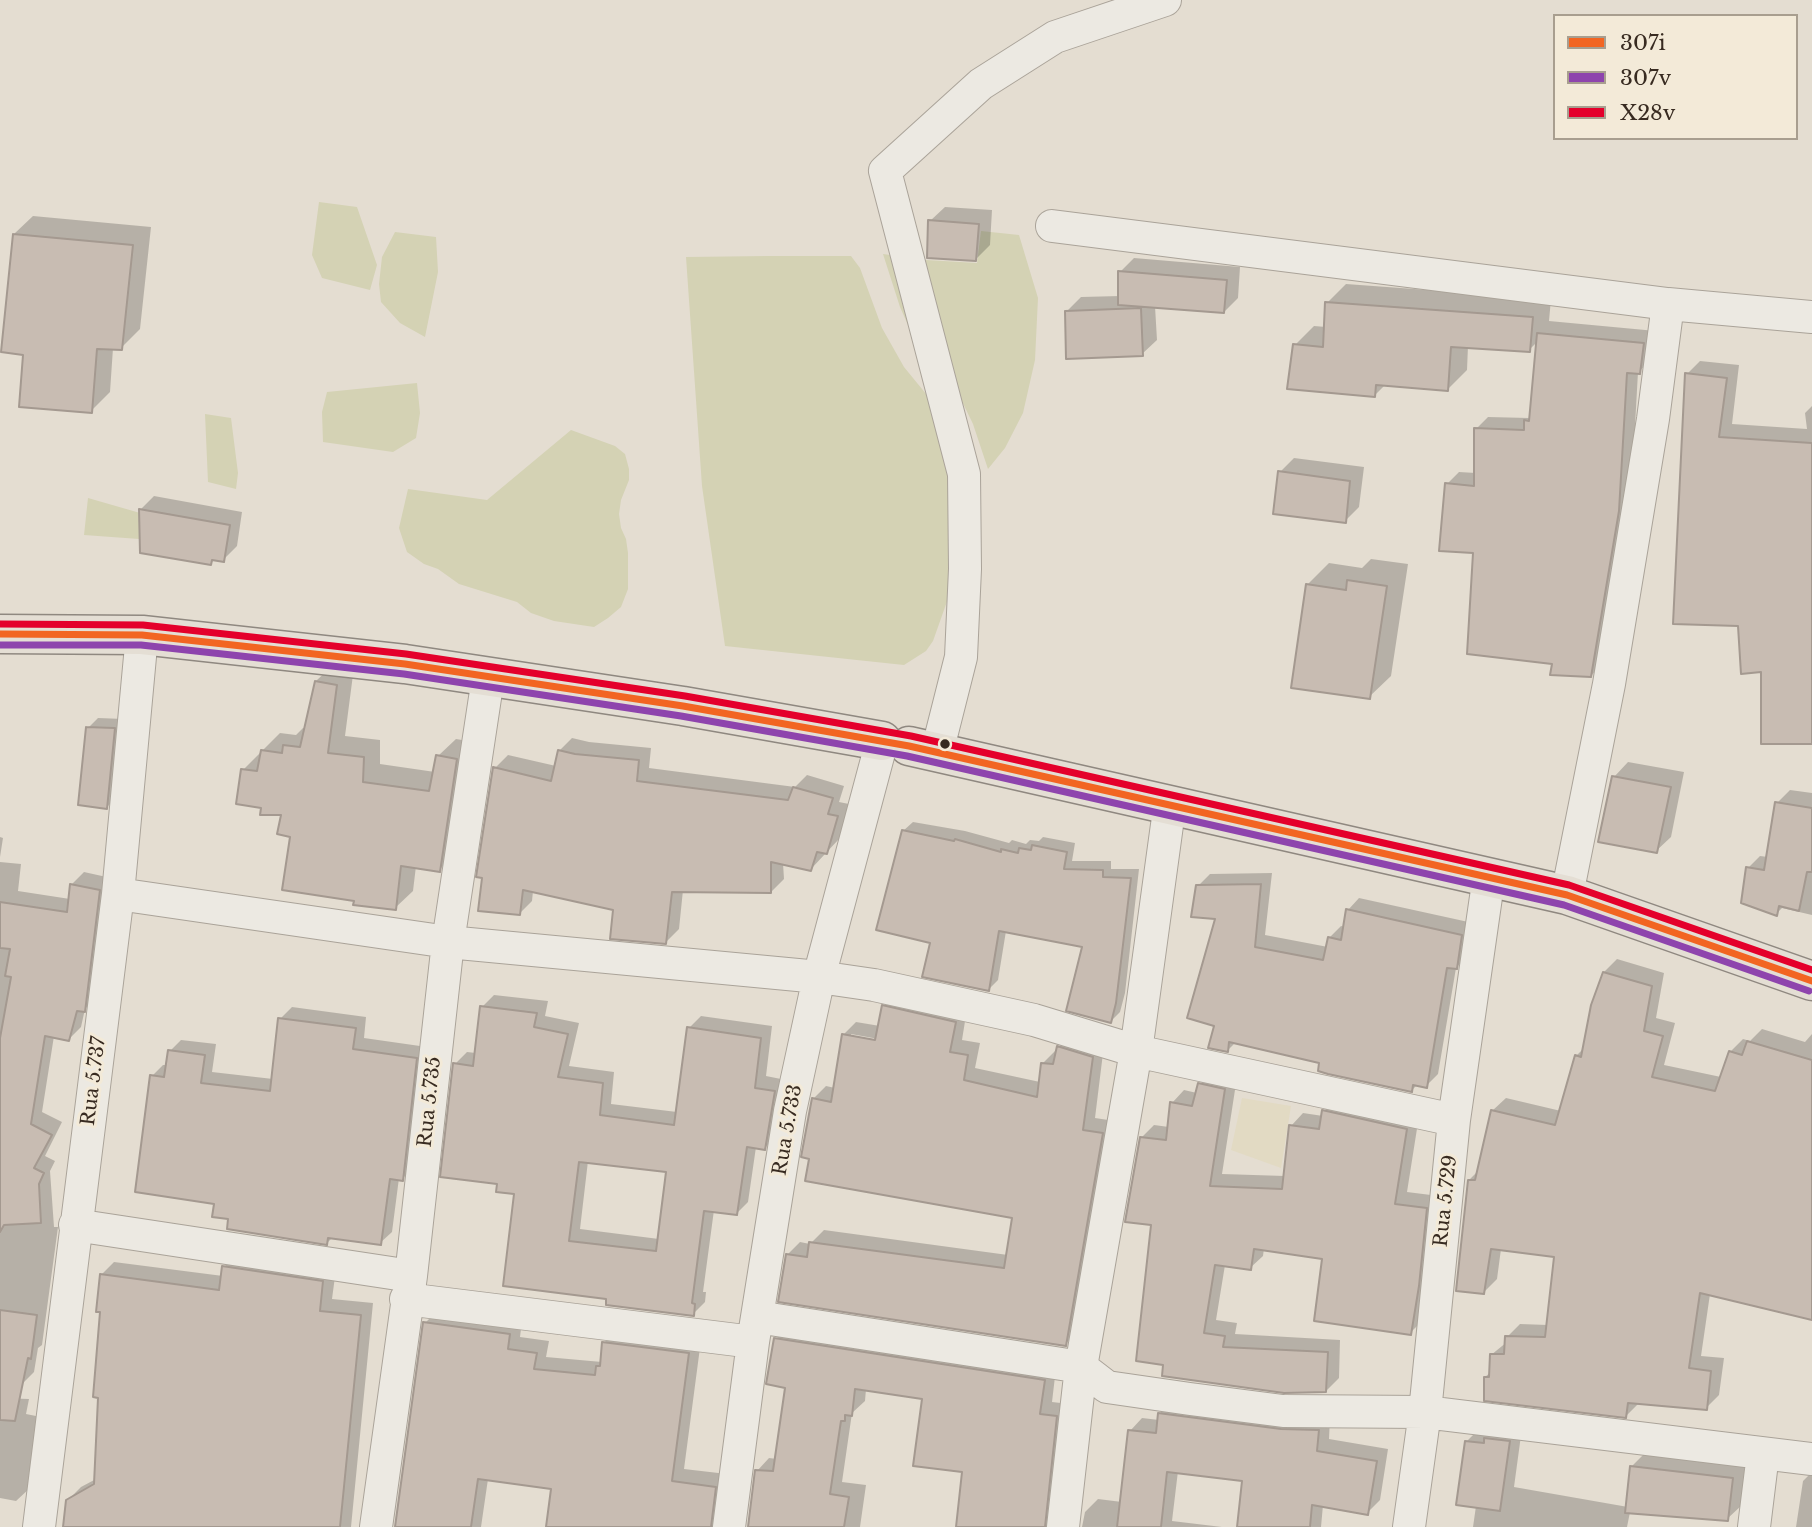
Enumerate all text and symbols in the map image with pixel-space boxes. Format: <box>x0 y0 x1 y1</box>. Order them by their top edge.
legend <box>1553 14 1798 140</box>
text: 307i <box>1620 30 1666 56</box>
text: 307v <box>1620 65 1671 91</box>
text: X28v <box>1620 100 1676 126</box>
unlabelled marker <box>938 737 952 751</box>
street label: Rua 5.737 <box>77 1035 111 1127</box>
street label: Rua 5.735 <box>414 1055 446 1149</box>
street label: Rua 5.733 <box>769 1083 807 1177</box>
street label: Rua 5.729 <box>1430 1154 1462 1248</box>

